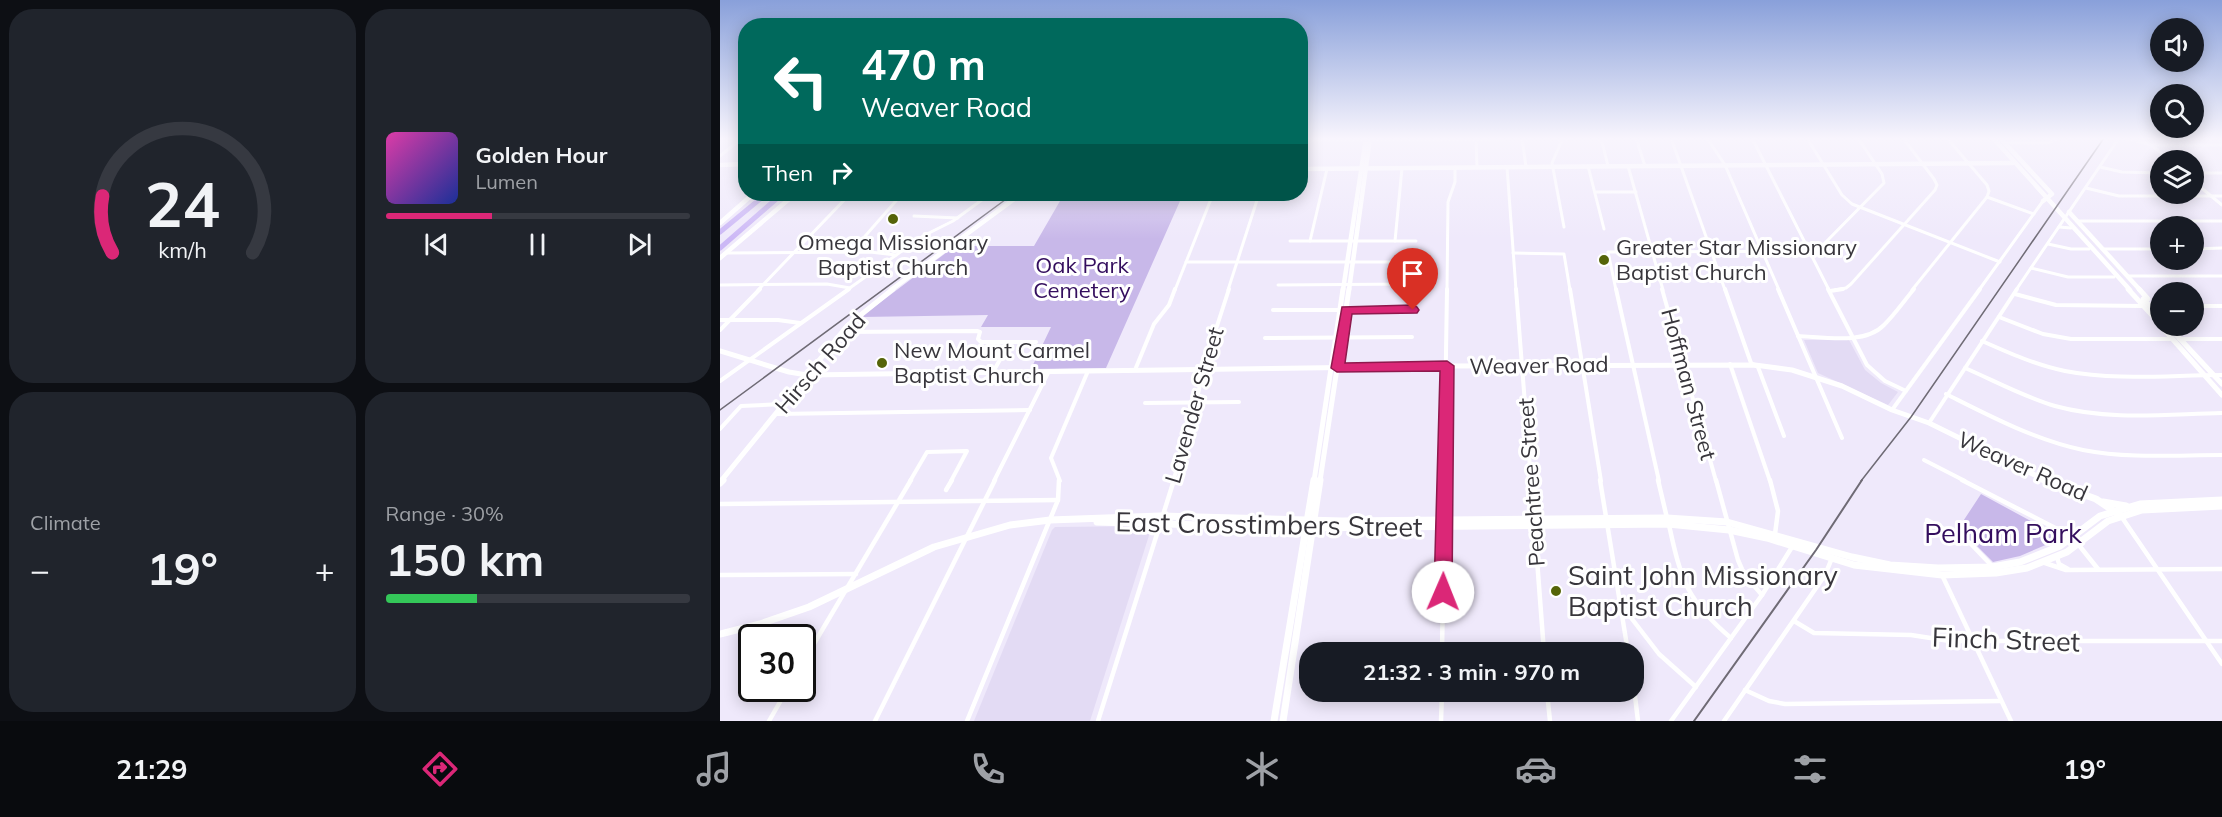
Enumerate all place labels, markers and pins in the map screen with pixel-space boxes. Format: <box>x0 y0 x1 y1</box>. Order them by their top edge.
marker: Omega Missionary Baptist Church <box>886 212 900 226</box>
place label: Omega Missionary Baptist Church <box>798 228 989 281</box>
place label: Greater Star Missionary Baptist Church <box>1616 233 1857 286</box>
pin <box>1387 248 1438 310</box>
marker: Greater Star Missionary Baptist Church <box>1597 253 1611 267</box>
place label: New Mount Carmel Baptist Church <box>894 336 1090 389</box>
marker: New Mount Carmel Baptist Church <box>875 356 889 370</box>
place label: Saint John Missionary Baptist Church <box>1568 558 1839 623</box>
marker: Saint John Missionary Baptist Church <box>1549 584 1563 598</box>

